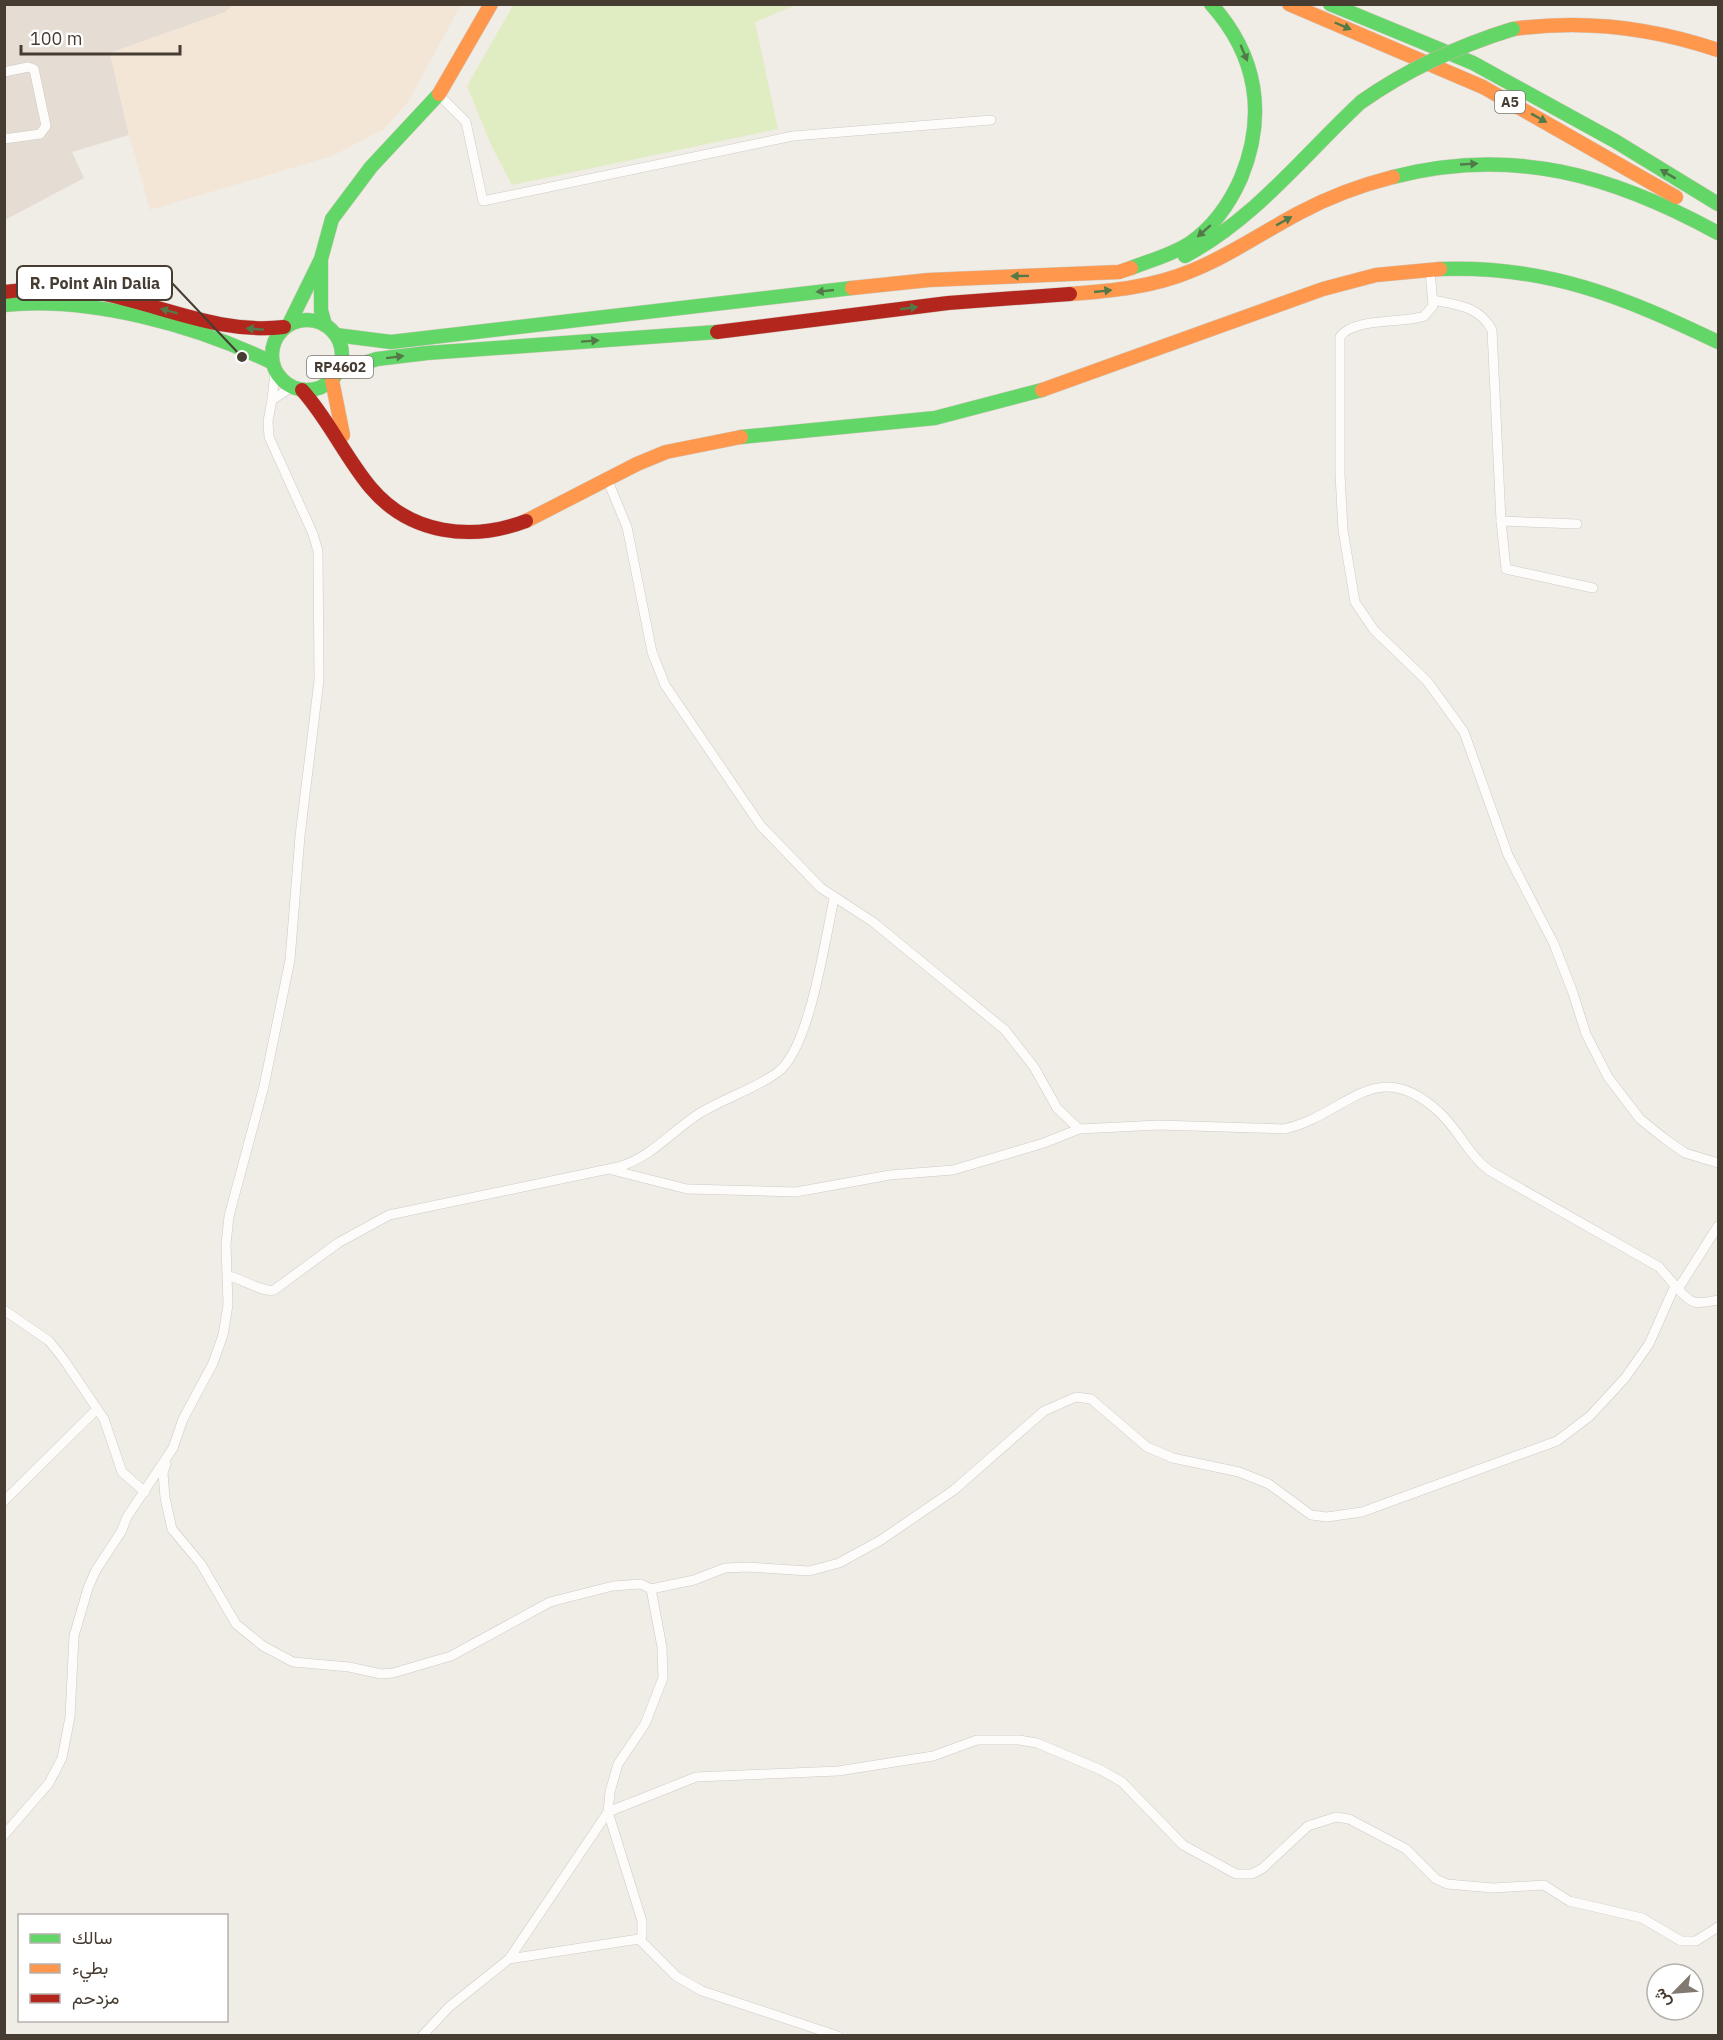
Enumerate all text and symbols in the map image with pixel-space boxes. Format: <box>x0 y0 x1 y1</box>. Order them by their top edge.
scale bar <box>21 18 180 56</box>
one-way arrow <box>1335 21 1353 31</box>
text: 100 m <box>30 27 82 50</box>
one-way arrow <box>1239 44 1249 62</box>
road number: A5 <box>1495 91 1525 113</box>
one-way arrow <box>1531 113 1548 123</box>
one-way arrow <box>1459 159 1478 168</box>
one-way arrow <box>1660 168 1676 179</box>
one-way arrow <box>1276 216 1293 226</box>
one-way arrow <box>1197 224 1212 237</box>
callout: R. Point Ain Dalia <box>17 266 172 300</box>
one-way arrow <box>1010 272 1029 281</box>
text: R. Point Ain Dalia <box>30 273 160 293</box>
one-way arrow <box>816 286 835 296</box>
one-way arrow <box>1094 286 1113 296</box>
one-way arrow <box>900 304 919 313</box>
one-way arrow <box>160 306 178 316</box>
one-way arrow <box>245 325 264 334</box>
one-way arrow <box>580 336 599 346</box>
one-way arrow <box>386 352 405 362</box>
road number: RP4602 <box>307 356 373 378</box>
legend <box>18 1914 228 2022</box>
text: سالك <box>72 1926 112 1949</box>
text: بطيء <box>72 1956 108 1983</box>
north arrow <box>1645 1962 1705 2022</box>
text: ش <box>1648 1985 1675 2011</box>
text: مزدحم <box>72 1986 119 2010</box>

